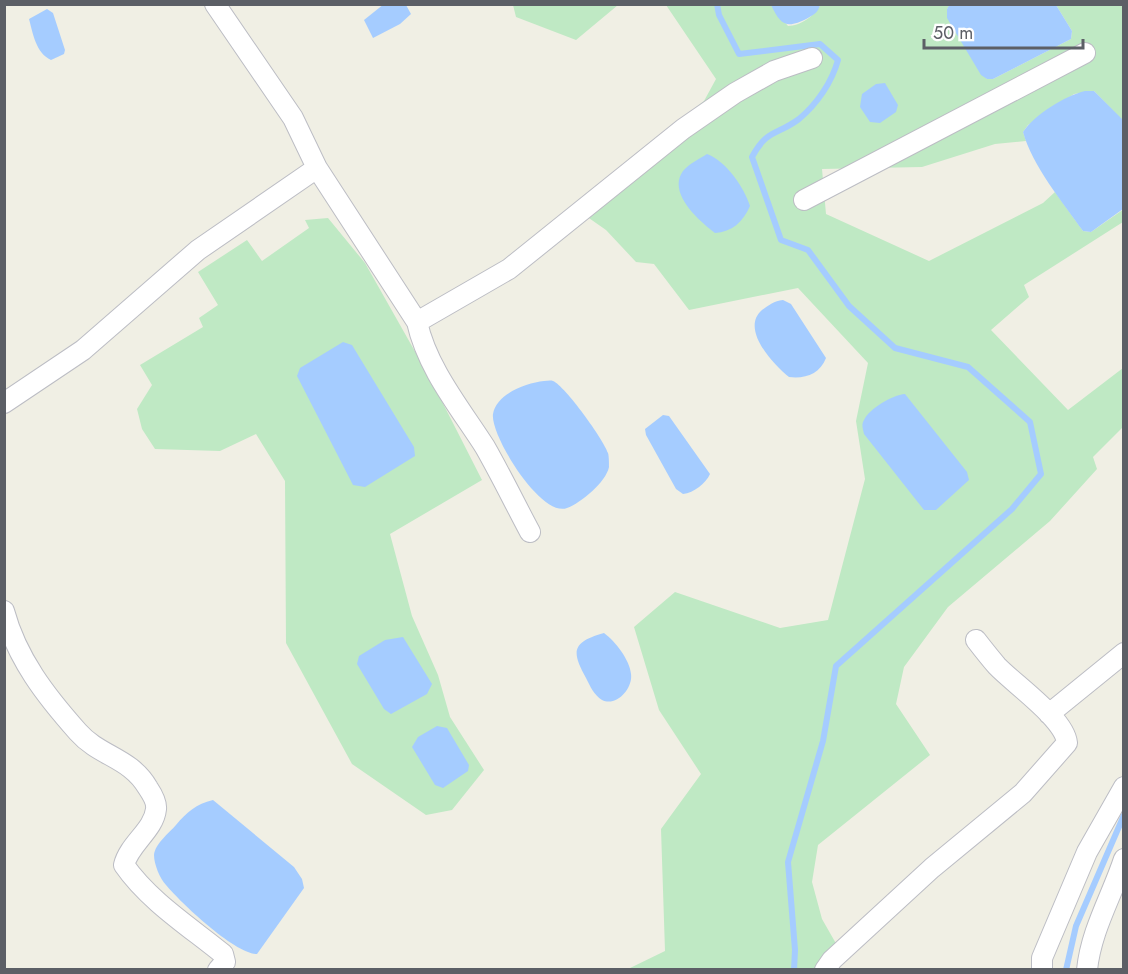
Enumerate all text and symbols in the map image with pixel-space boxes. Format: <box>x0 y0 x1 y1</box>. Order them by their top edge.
scale bar <box>924 12 1083 50</box>
text: 50 m <box>933 20 973 46</box>

